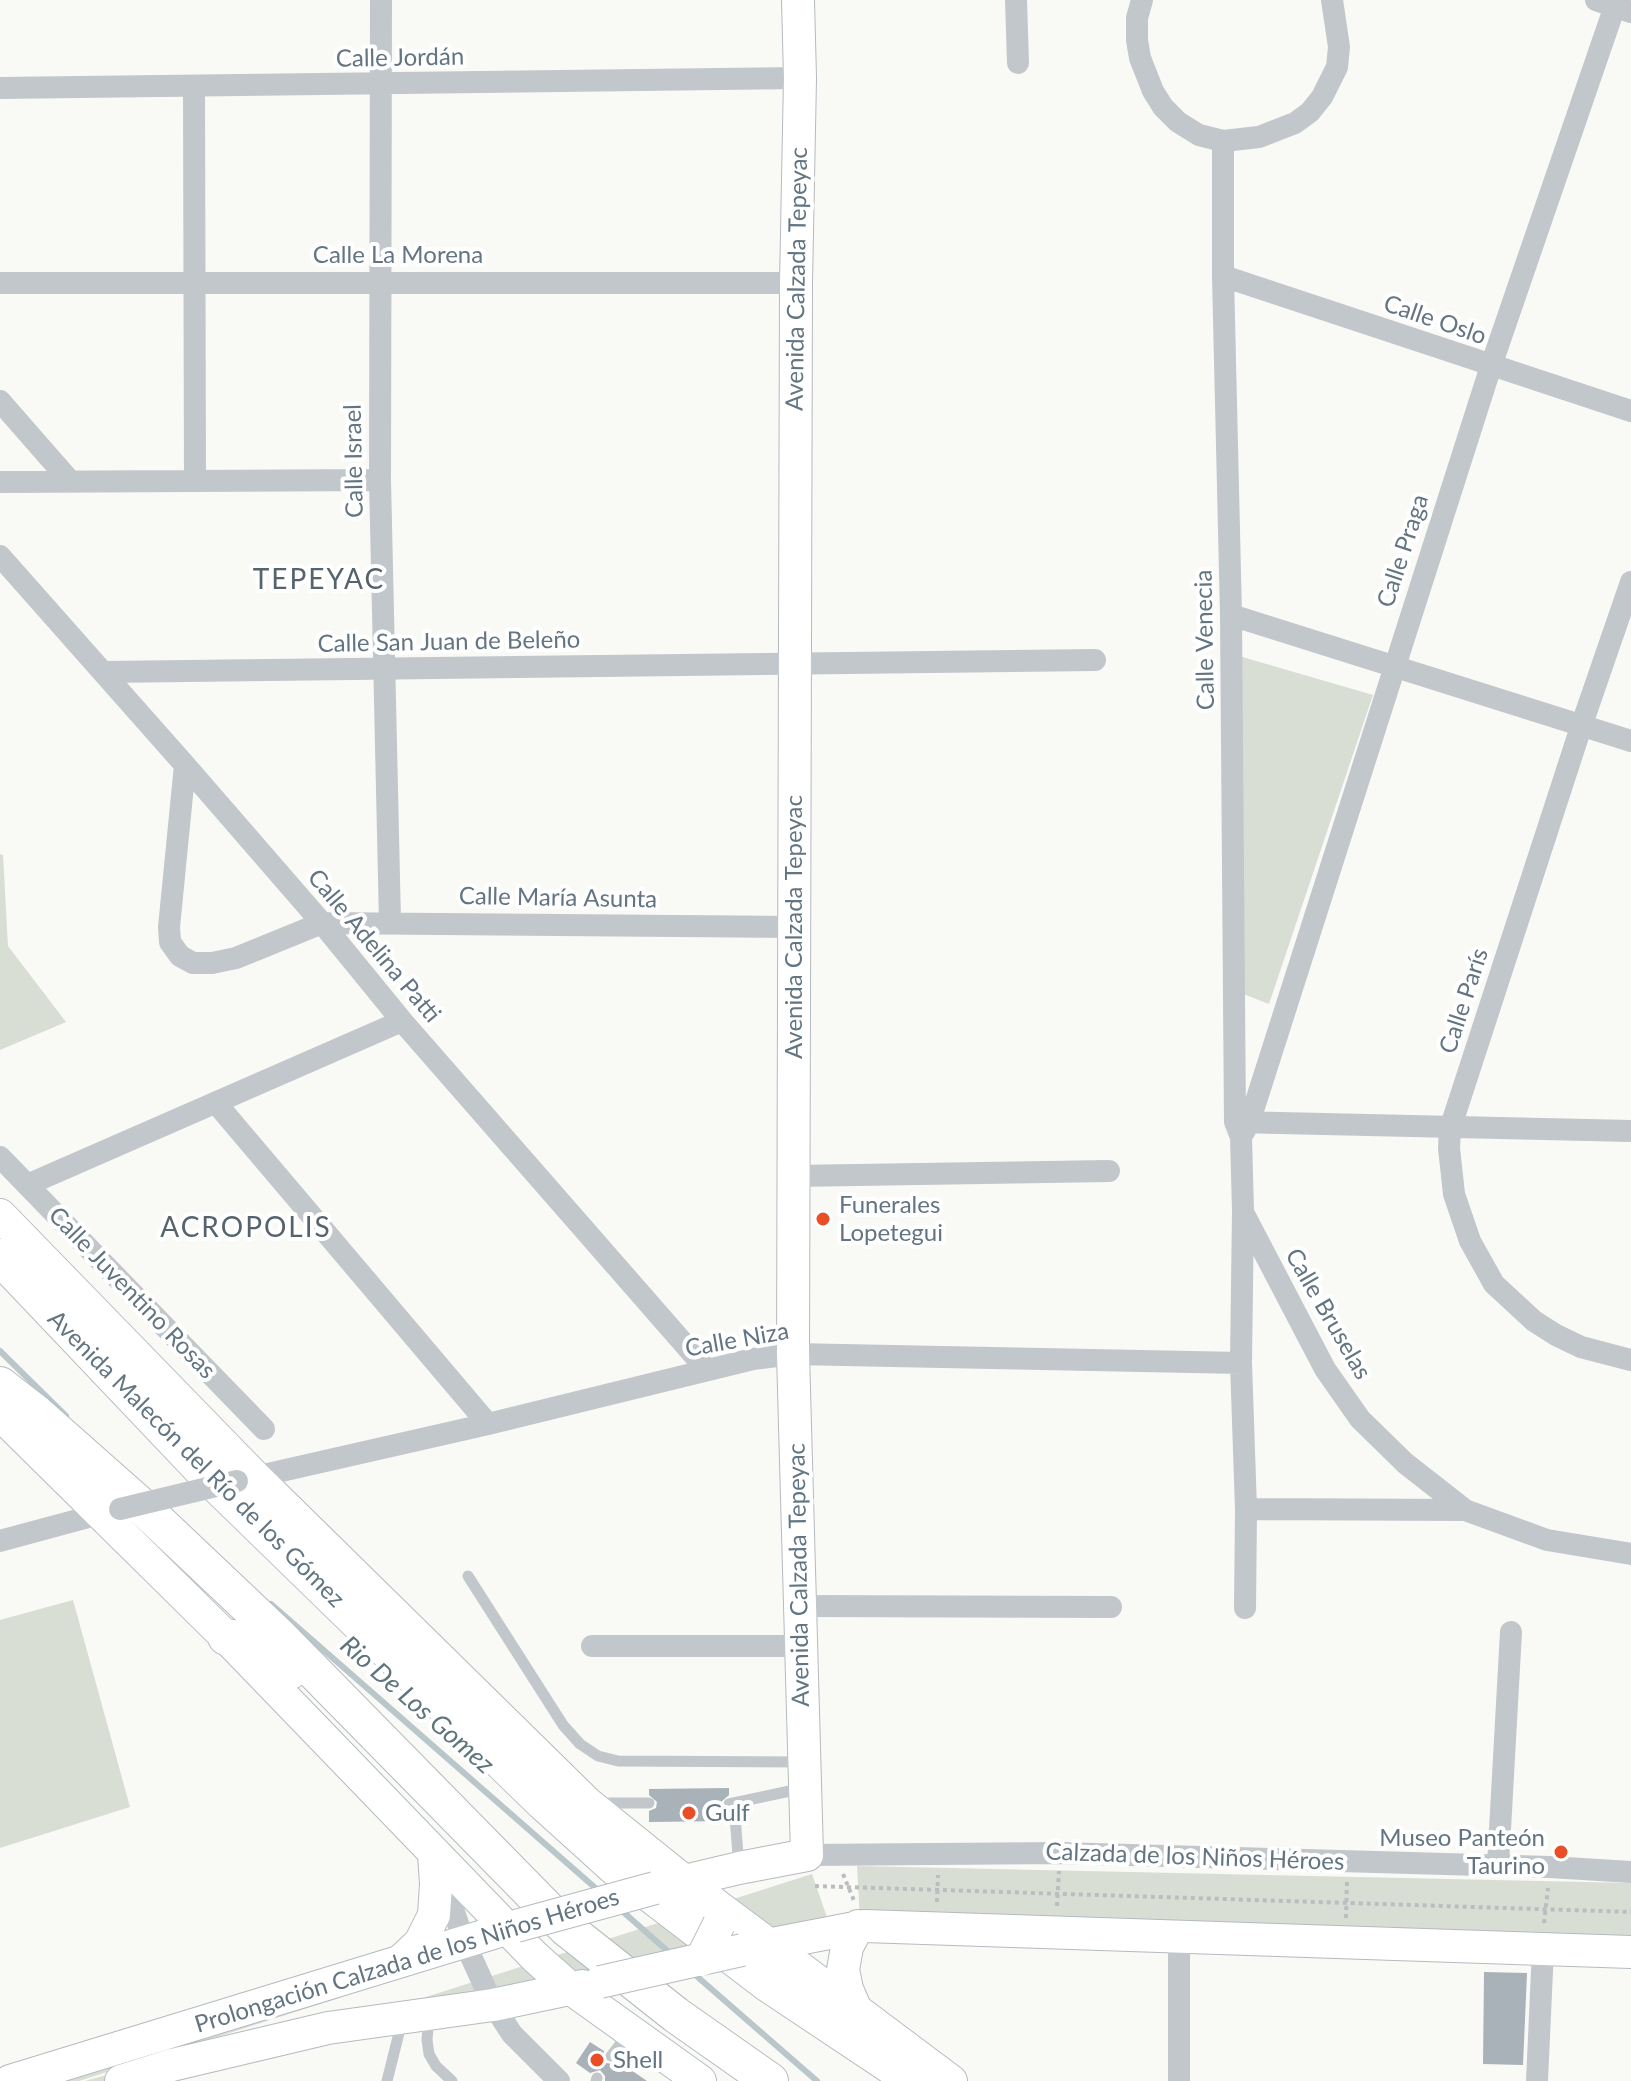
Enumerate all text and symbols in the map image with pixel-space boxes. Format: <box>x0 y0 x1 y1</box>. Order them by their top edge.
street label: Calle Jordán <box>336 42 464 74</box>
street label: Avenida Calzada Tepeyac <box>780 147 814 411</box>
street label: Calle La Morena <box>313 241 483 269</box>
street label: Calle Oslo <box>1380 289 1490 351</box>
street label: Calle Israel <box>339 404 369 518</box>
street label: Calle Praga <box>1371 491 1435 611</box>
district label: TEPEYAC <box>253 563 385 597</box>
street label: Calle Venecia <box>1189 570 1221 710</box>
street label: Calle San Juan de Beleño <box>317 625 581 659</box>
street label: Avenida Calzada Tepeyac <box>780 795 808 1059</box>
street label: Calle Adelina Patti <box>302 864 446 1028</box>
street label: Calle María Asunta <box>459 882 657 914</box>
street label: Calle París <box>1433 945 1495 1057</box>
place label: Funerales Lopetegui <box>839 1191 943 1247</box>
street label: Calle Juventino Rosas <box>43 1201 221 1385</box>
marker: Funerales Lopetegui <box>814 1210 832 1228</box>
district label: ACROPOLIS <box>160 1211 332 1245</box>
street label: Calle Bruselas <box>1279 1243 1377 1385</box>
street label: Avenida Malecón del Río de los Gómez <box>42 1305 350 1613</box>
street label: Calle Niza <box>683 1317 791 1363</box>
street label: Avenida Calzada Tepeyac <box>782 1443 816 1707</box>
water label: Rio De Los Gomez <box>334 1630 500 1780</box>
place label: Gulf <box>705 1799 750 1827</box>
marker: Gulf <box>680 1804 698 1822</box>
place label: Museo Panteón Taurino <box>1379 1824 1545 1880</box>
street label: Calzada de los Niños Héroes <box>1045 1837 1345 1877</box>
marker: Museo Panteón Taurino <box>1552 1843 1570 1861</box>
street label: Prolongación Calzada de los Niños Héroes <box>191 1883 623 2039</box>
place label: Shell <box>613 2046 663 2074</box>
marker: Shell <box>588 2051 606 2069</box>

